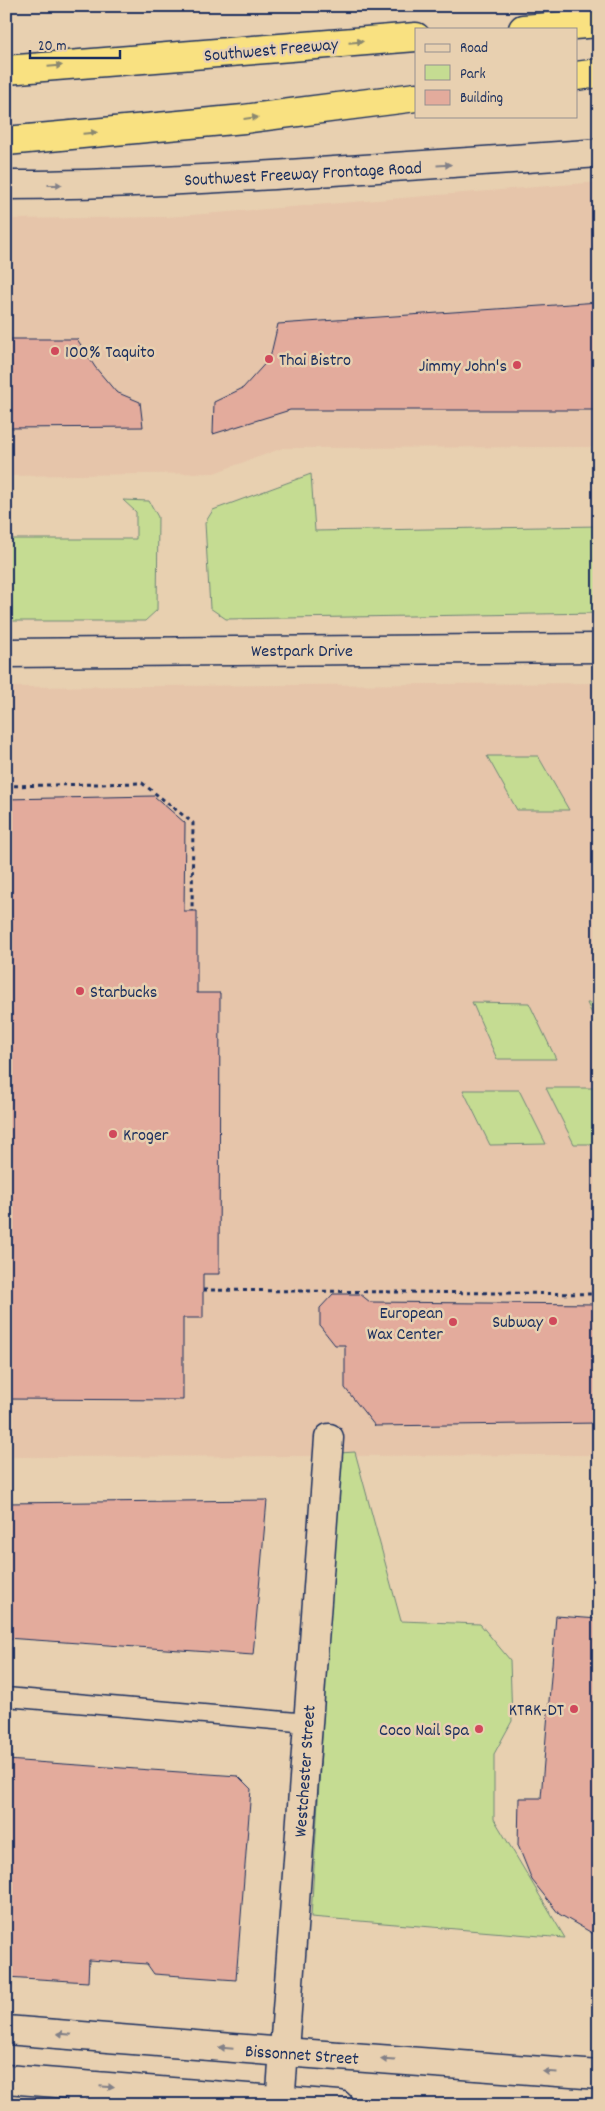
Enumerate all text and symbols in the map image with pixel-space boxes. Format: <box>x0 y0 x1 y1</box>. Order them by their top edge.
scale bar <box>30 28 120 60</box>
legend <box>415 28 578 118</box>
street label: Southwest Freeway <box>203 33 340 70</box>
text: 20 m <box>38 36 66 58</box>
one-way arrow <box>349 38 365 46</box>
text: Road <box>460 38 488 60</box>
one-way arrow <box>47 62 63 70</box>
text: Park <box>460 64 486 86</box>
text: Building <box>460 88 503 110</box>
one-way arrow <box>244 114 260 122</box>
one-way arrow <box>82 129 98 137</box>
street label: Southwest Freeway Frontage Road <box>184 157 423 194</box>
one-way arrow <box>437 160 453 168</box>
one-way arrow <box>47 181 63 189</box>
place label: 100% Taquito <box>65 341 155 366</box>
marker: 100% Taquito <box>49 345 61 357</box>
place label: Thai Bistro <box>279 349 351 374</box>
marker: Thai Bistro <box>263 353 275 365</box>
place label: Jimmy John's <box>419 355 507 380</box>
marker: Jimmy John's <box>511 359 523 371</box>
street label: Westpark Drive <box>251 640 353 665</box>
place label: Starbucks <box>90 981 157 1006</box>
marker: Starbucks <box>74 985 86 997</box>
place label: Kroger <box>123 1124 169 1149</box>
marker: Kroger <box>107 1128 119 1140</box>
place label: European Wax Center <box>367 1302 443 1348</box>
place label: Subway <box>492 1311 544 1336</box>
marker: Subway <box>547 1315 559 1327</box>
marker: European Wax Center <box>447 1316 459 1328</box>
place label: KTRK-DT <box>509 1699 564 1724</box>
marker: KTRK-DT <box>568 1703 580 1715</box>
street label: Westchester Street <box>289 1704 324 1838</box>
place label: Coco Nail Spa <box>379 1719 470 1744</box>
marker: Coco Nail Spa <box>473 1723 485 1735</box>
one-way arrow <box>56 2030 72 2038</box>
street label: Bissonnet Street <box>244 2040 360 2073</box>
one-way arrow <box>218 2043 234 2051</box>
one-way arrow <box>380 2056 396 2064</box>
one-way arrow <box>542 2067 558 2075</box>
one-way arrow <box>99 2083 115 2091</box>

